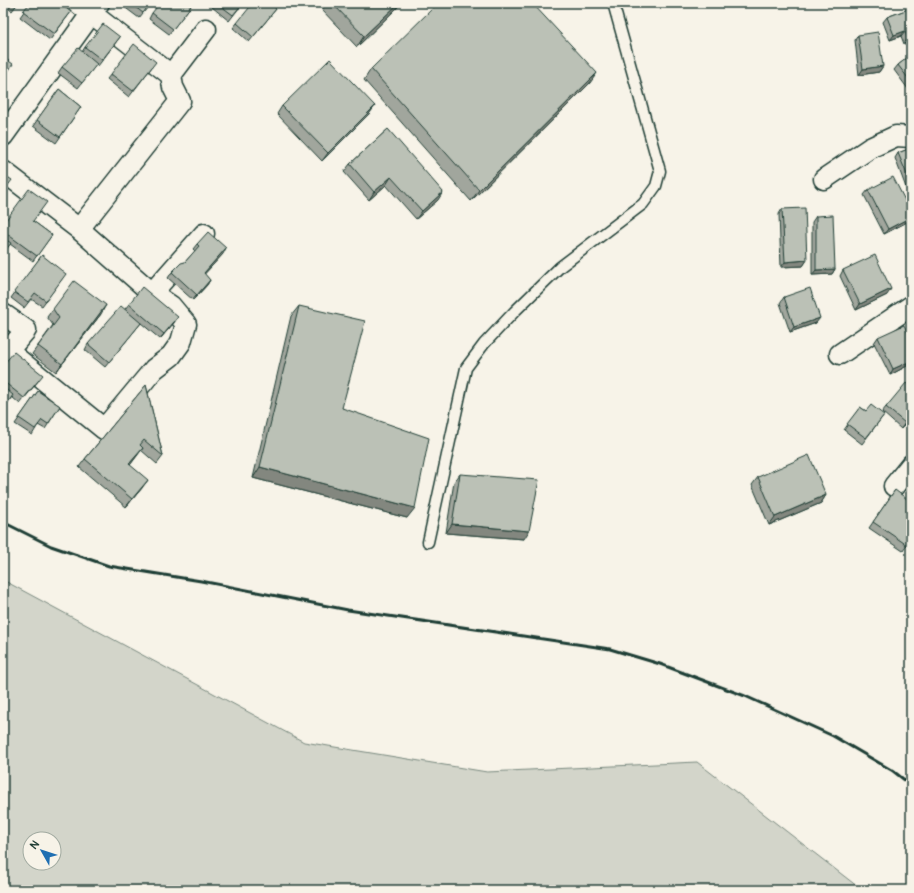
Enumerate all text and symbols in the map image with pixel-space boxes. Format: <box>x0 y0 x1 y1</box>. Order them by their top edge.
north arrow <box>22 831 62 871</box>
text: N <box>27 838 42 852</box>

